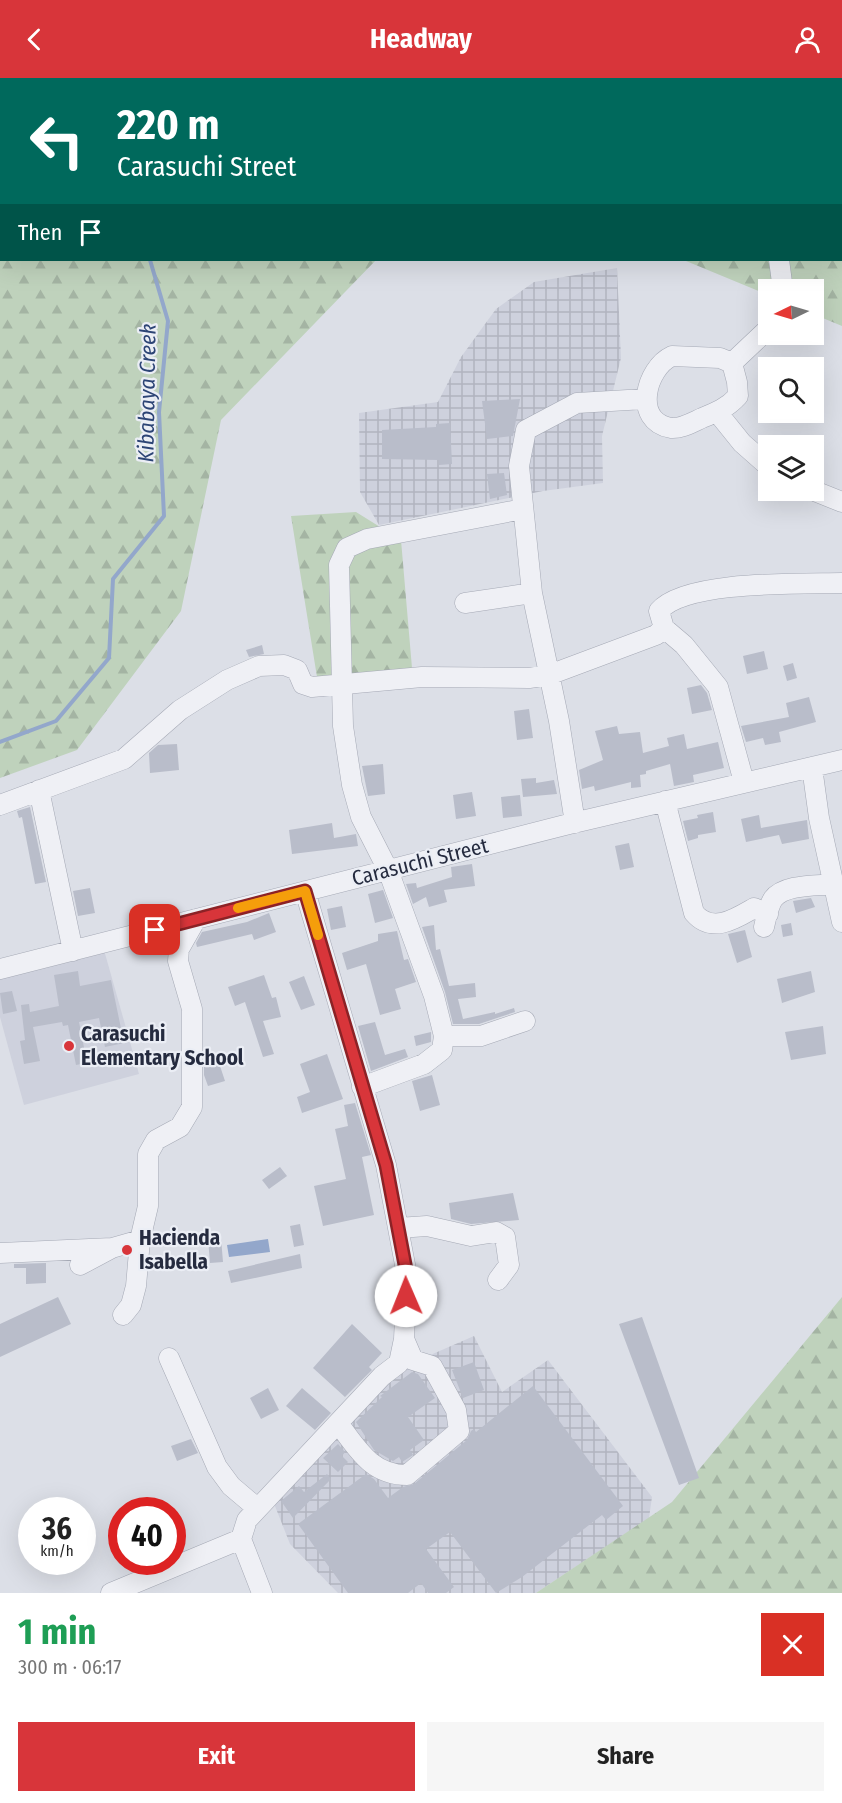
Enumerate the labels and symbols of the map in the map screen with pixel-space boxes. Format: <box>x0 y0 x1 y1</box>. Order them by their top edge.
north arrow <box>758 279 824 345</box>
water label: Kibabaya Creek <box>132 323 162 463</box>
street label: Carasuchi Street <box>349 832 491 891</box>
pin <box>129 904 180 955</box>
place label: Carasuchi Elementary School <box>81 1021 244 1071</box>
marker: Carasuchi Elementary School <box>62 1039 76 1053</box>
place label: Hacienda Isabella <box>139 1225 220 1275</box>
marker: Hacienda Isabella <box>120 1243 134 1257</box>
position arrow <box>374 1264 438 1328</box>
speed limit sign: 40 <box>108 1497 186 1575</box>

